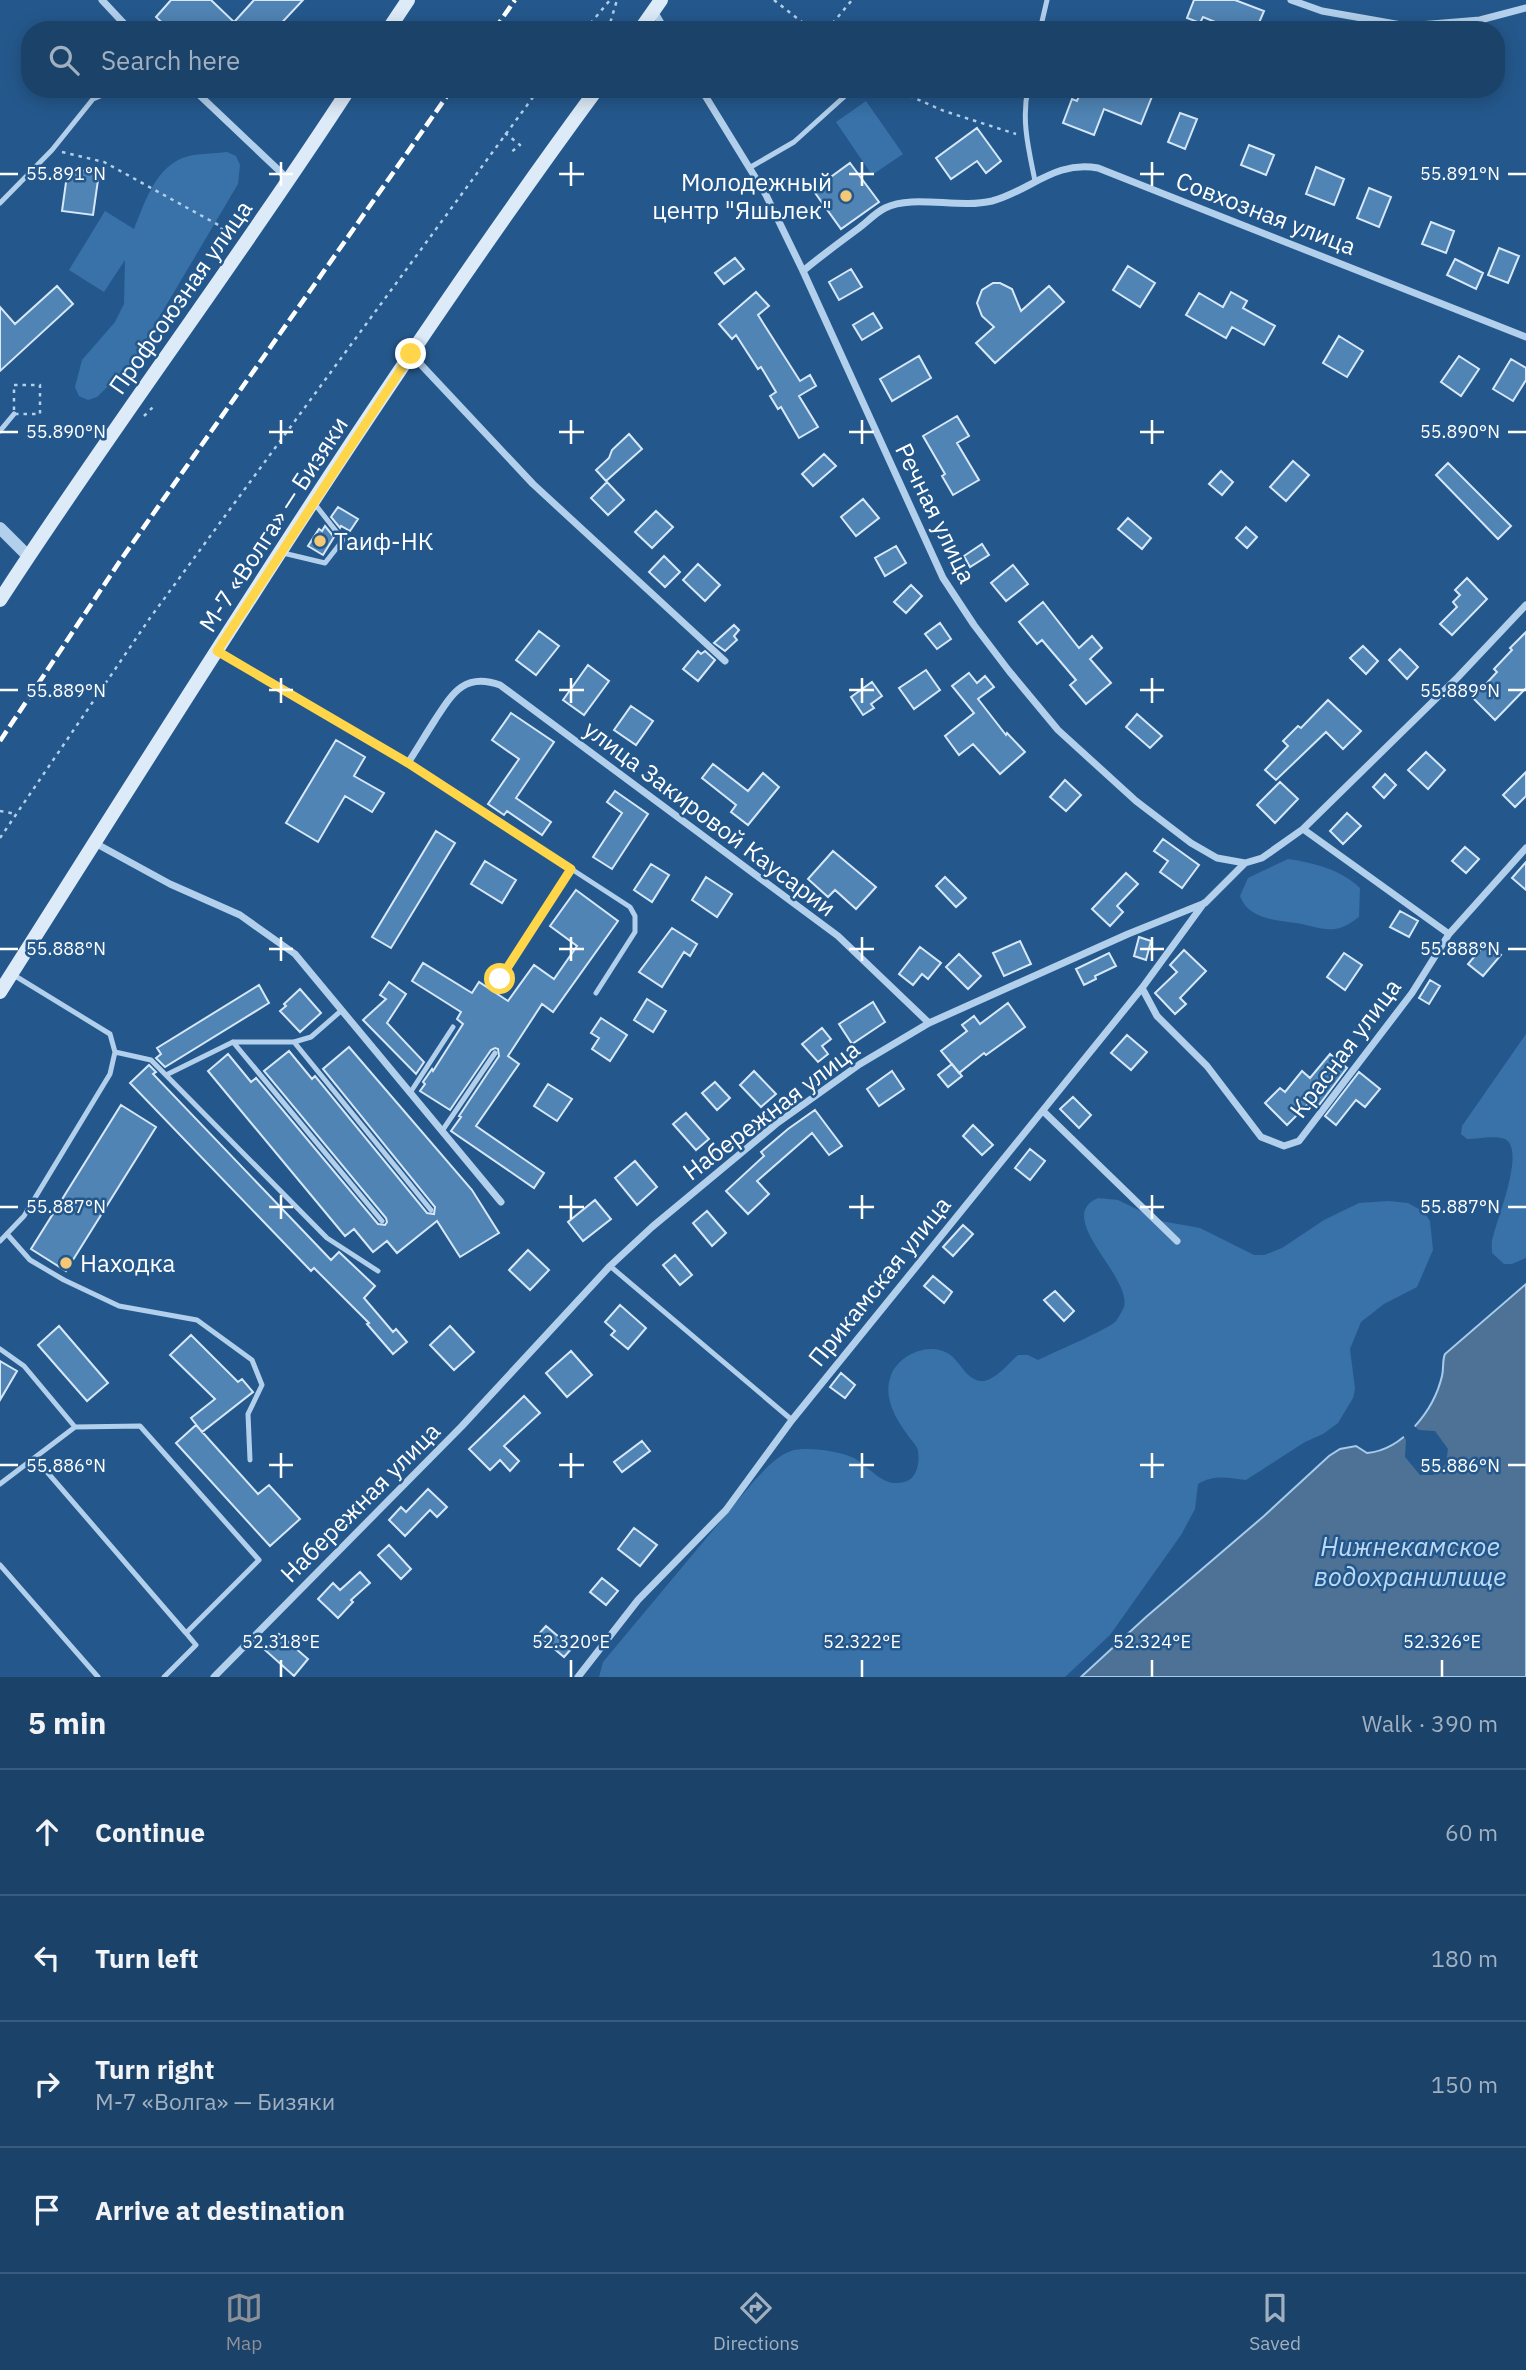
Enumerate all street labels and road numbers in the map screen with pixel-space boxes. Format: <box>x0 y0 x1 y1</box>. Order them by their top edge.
street label: Совхозная улица <box>1171 164 1361 262</box>
street label: Профсоюзная улица <box>101 193 259 400</box>
street label: М-7 «Волга» — Бизяки <box>191 410 355 638</box>
street label: Речная улица <box>888 438 984 589</box>
street label: улица Закировой Каусарии <box>578 713 842 923</box>
street label: Красная улица <box>1282 972 1408 1124</box>
street label: Набережная улица <box>676 1033 866 1187</box>
street label: Прикамская улица <box>800 1189 958 1373</box>
street label: Набережная улица <box>273 1415 447 1589</box>

